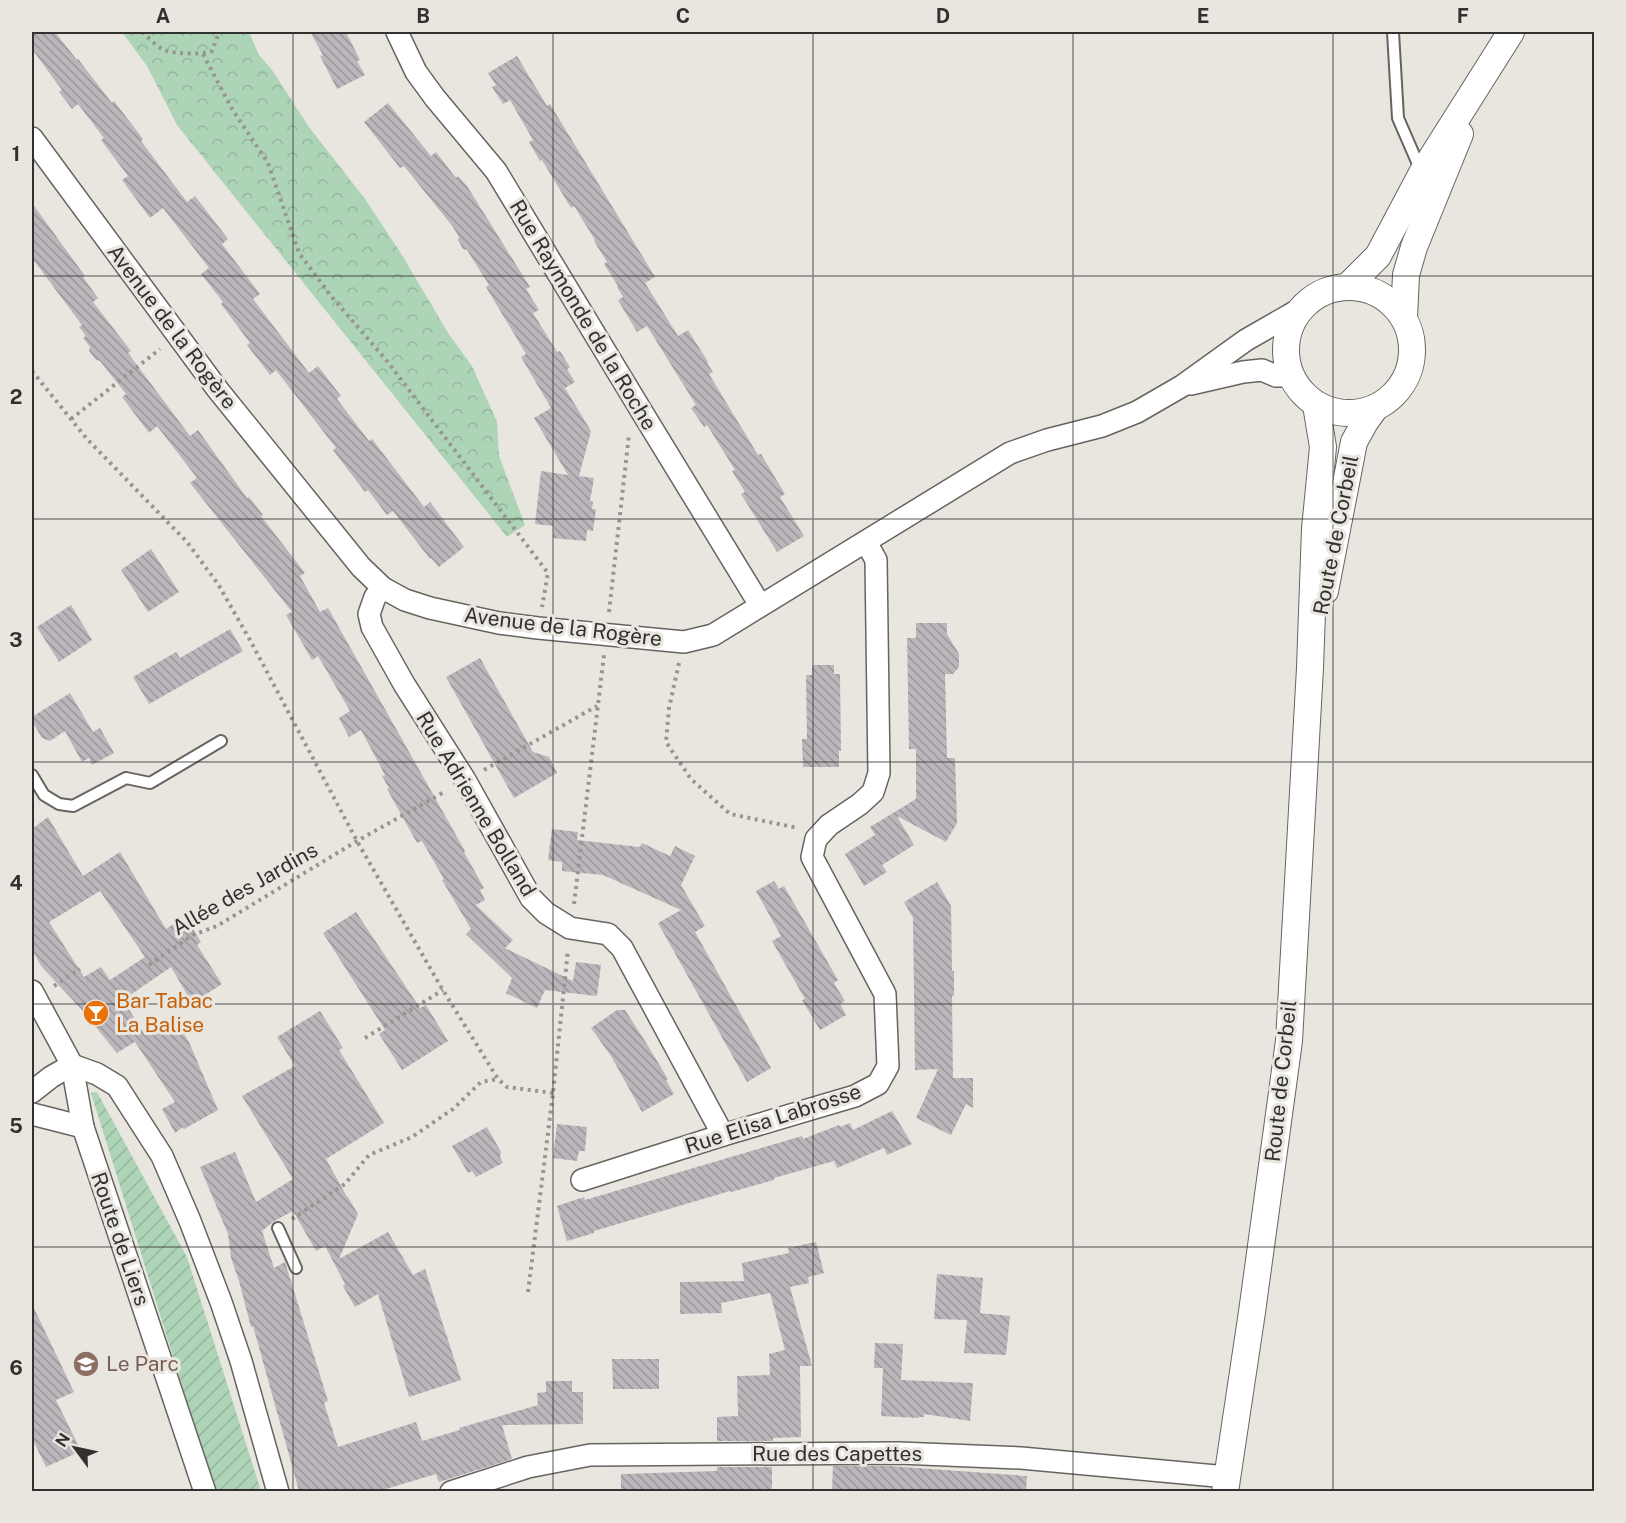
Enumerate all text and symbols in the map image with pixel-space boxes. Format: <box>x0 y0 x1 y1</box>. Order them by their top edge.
text: A <box>156 4 170 28</box>
text: B <box>416 4 430 28</box>
text: C <box>676 4 690 28</box>
text: D <box>936 4 950 28</box>
text: E <box>1197 4 1209 28</box>
text: F <box>1457 4 1469 28</box>
text: 1 <box>12 142 20 166</box>
street label: Rue Raymonde de la Roche <box>505 195 662 434</box>
street label: Avenue de la Rogère <box>102 240 242 414</box>
text: 2 <box>10 385 22 409</box>
street label: Route de Corbeil <box>1308 453 1363 617</box>
street label: Avenue de la Rogère <box>463 602 664 651</box>
text: 3 <box>9 628 23 652</box>
street label: Rue Adrienne Bolland <box>411 707 542 901</box>
street label: Allée des Jardins <box>168 837 322 940</box>
text: 4 <box>9 871 23 895</box>
place label: Bar Tabac La Balise <box>116 988 213 1037</box>
bar icon: Bar Tabac La Balise <box>81 998 111 1028</box>
street label: Route de Corbeil <box>1260 999 1301 1163</box>
street label: Rue Elisa Labrosse <box>682 1078 864 1159</box>
text: 5 <box>9 1114 23 1138</box>
street label: Route de Liers <box>86 1169 155 1309</box>
school or university icon: Le Parc <box>71 1349 101 1379</box>
place label: Le Parc <box>106 1351 179 1376</box>
text: 6 <box>9 1356 23 1380</box>
north arrow <box>45 1418 105 1478</box>
text: N <box>51 1430 74 1451</box>
street label: Rue des Capettes <box>752 1441 922 1466</box>

